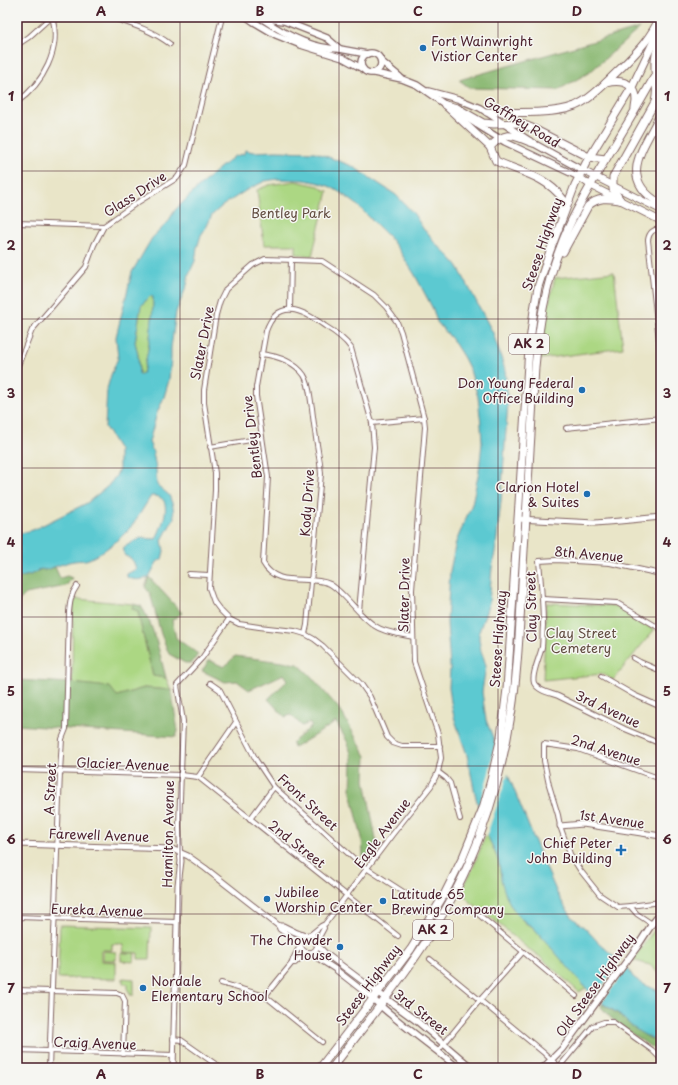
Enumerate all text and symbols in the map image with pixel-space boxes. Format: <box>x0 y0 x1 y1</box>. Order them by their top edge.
text: A <box>96 1 106 20</box>
text: B <box>256 1 265 20</box>
text: C <box>413 1 423 20</box>
text: D <box>572 1 582 20</box>
place label: Fort Wainwright Vistior Center <box>431 31 533 65</box>
marker: Fort Wainwright Vistior Center <box>418 43 428 53</box>
text: 1 <box>8 86 14 105</box>
text: 1 <box>664 86 670 105</box>
street label: Gaffney Road <box>481 91 564 152</box>
street label: Glass Drive <box>100 166 170 221</box>
street label: Steese Highway <box>517 195 566 293</box>
park label: Bentley Park <box>251 203 331 222</box>
text: 2 <box>6 235 16 254</box>
text: 2 <box>662 235 672 254</box>
street label: Slater Drive <box>185 304 218 382</box>
road number: AK 2 <box>509 334 549 354</box>
place label: Don Young Federal Office Building <box>457 373 574 407</box>
text: 3 <box>7 383 16 402</box>
text: 3 <box>663 383 672 402</box>
marker: Don Young Federal Office Building <box>577 385 587 395</box>
street label: Bentley Drive <box>237 394 266 480</box>
street label: Kody Drive <box>295 469 318 537</box>
place label: Clarion Hotel & Suites <box>496 477 579 511</box>
marker: Clarion Hotel & Suites <box>582 489 592 499</box>
text: 4 <box>7 532 16 551</box>
text: 4 <box>663 532 672 551</box>
street label: 8th Avenue <box>554 541 624 566</box>
street label: Slater Drive <box>393 557 414 633</box>
street label: Clay Street <box>520 571 541 643</box>
street label: Steese Highway <box>485 590 510 688</box>
park label: Clay Street Cemetery <box>545 623 617 657</box>
text: 5 <box>7 681 15 700</box>
text: 5 <box>663 681 671 700</box>
street label: 3rd Avenue <box>573 685 644 732</box>
street label: 2nd Avenue <box>569 729 644 770</box>
street label: Glacier Avenue <box>76 752 170 775</box>
street label: A Street <box>39 762 60 816</box>
street label: Front Street <box>274 769 343 834</box>
street label: Hamilton Avenue <box>157 780 178 888</box>
street label: Eagle Avenue <box>349 794 414 872</box>
street label: 1st Avenue <box>578 805 646 832</box>
street label: 2nd Street <box>265 815 330 872</box>
street label: Farewell Avenue <box>48 823 150 846</box>
text: 6 <box>6 829 16 848</box>
text: 6 <box>662 829 672 848</box>
place label: Chief Peter John Building <box>527 833 613 867</box>
marker: Chief Peter John Building <box>615 844 627 856</box>
place label: Jubilee Worship Center <box>275 882 373 916</box>
place label: Latitude 65 Brewing Company <box>391 884 504 918</box>
marker: Jubilee Worship Center <box>262 894 272 904</box>
marker: Latitude 65 Brewing Company <box>378 896 388 906</box>
street label: Eureka Avenue <box>51 898 143 921</box>
road number: AK 2 <box>413 920 453 940</box>
street label: Old Steese Highway <box>551 929 639 1040</box>
place label: The Chowder House <box>250 930 332 964</box>
street label: Steese Highway <box>331 940 405 1029</box>
marker: The Chowder House <box>335 942 345 952</box>
place label: Nordale Elementary School <box>151 971 268 1005</box>
text: 7 <box>7 978 15 997</box>
text: 7 <box>663 978 671 997</box>
marker: Nordale Elementary School <box>138 983 148 993</box>
street label: 3rd Street <box>390 984 453 1039</box>
street label: Craig Avenue <box>53 1032 137 1053</box>
text: A <box>96 1064 106 1083</box>
text: B <box>256 1064 265 1083</box>
text: C <box>413 1064 423 1083</box>
text: D <box>572 1064 582 1083</box>

